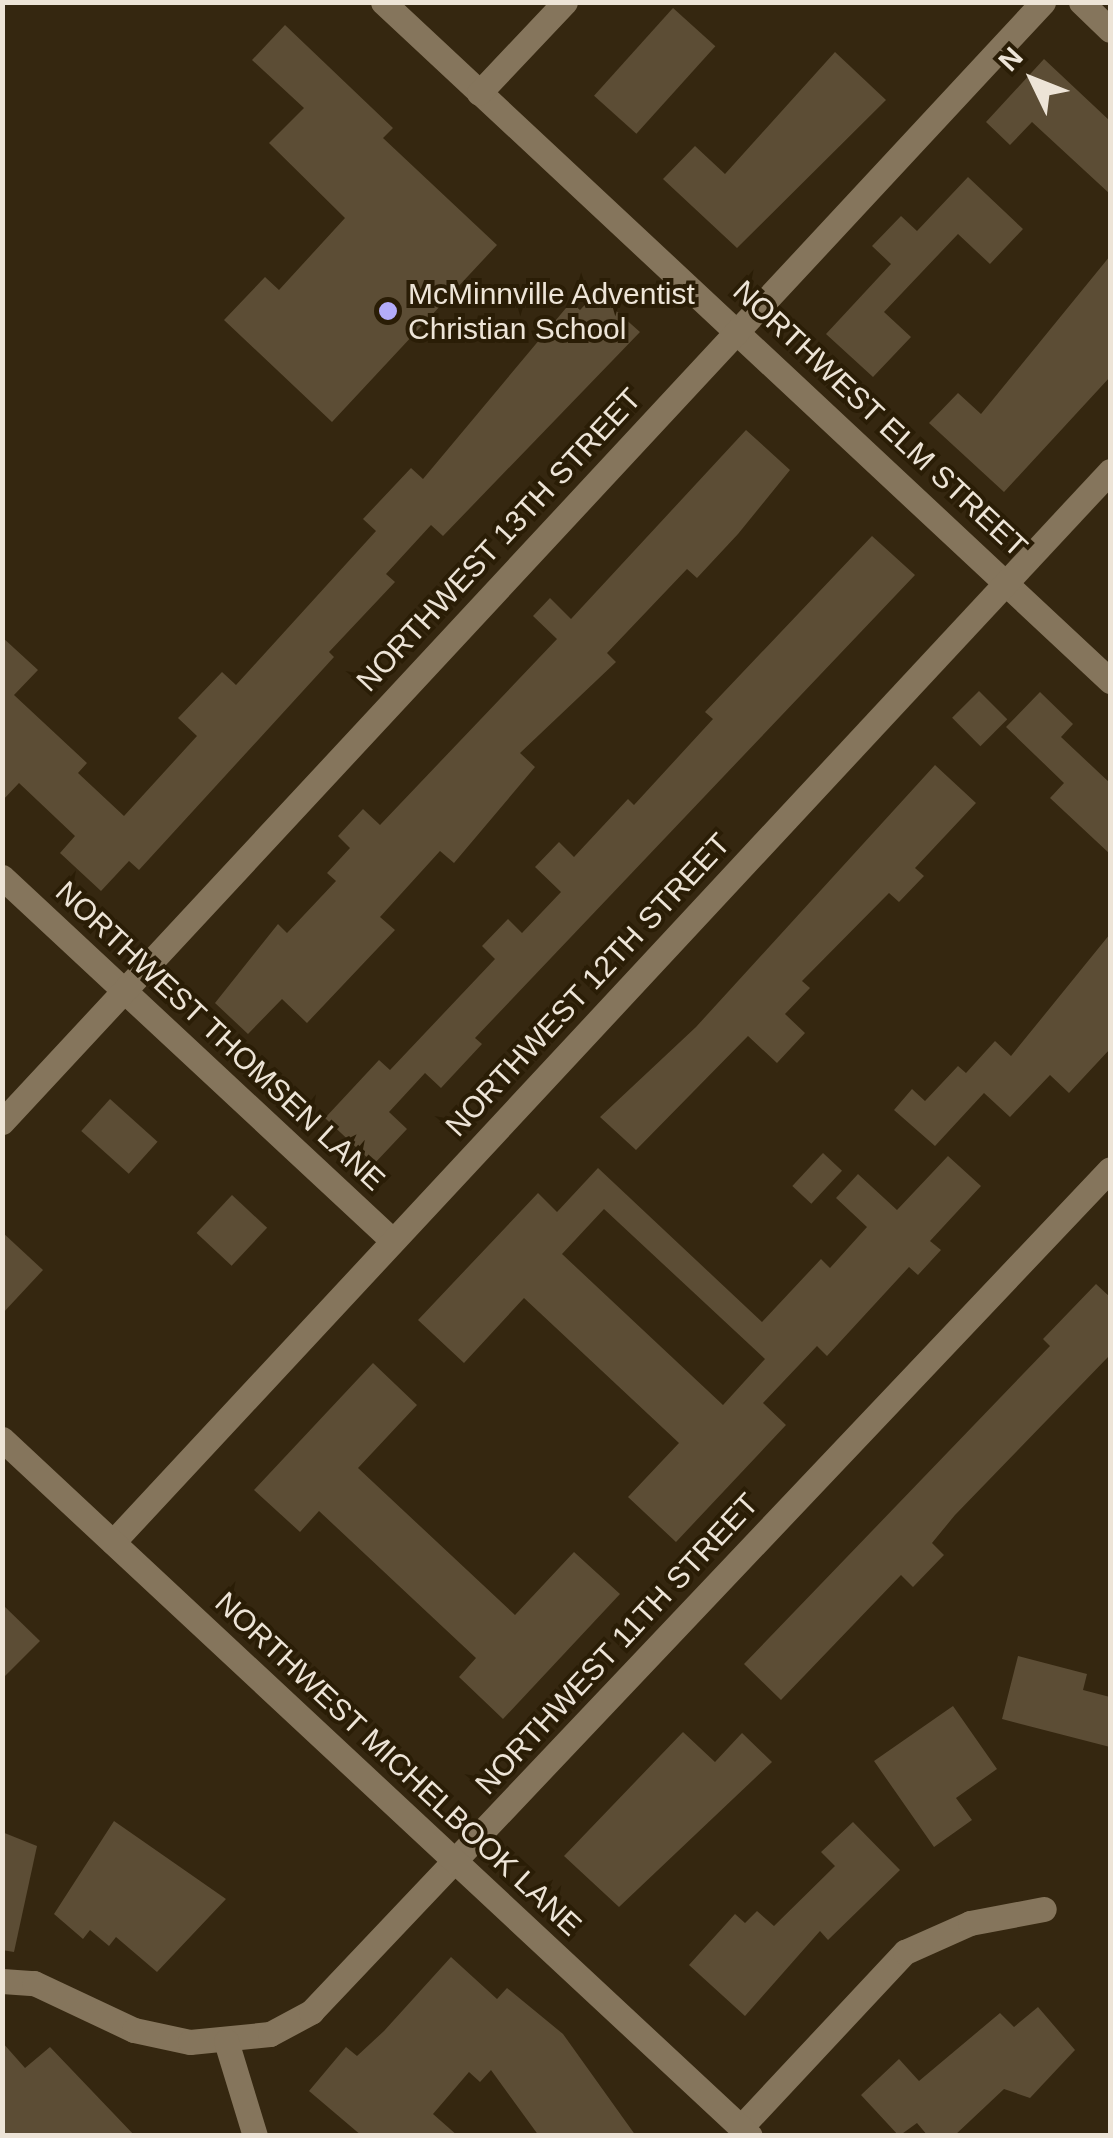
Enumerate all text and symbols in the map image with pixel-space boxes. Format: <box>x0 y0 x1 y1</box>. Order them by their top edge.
north arrow <box>983 30 1083 130</box>
text: N <box>992 41 1029 77</box>
street label: NORTHWEST ELM STREET <box>725 273 1035 565</box>
place label: McMinnville Adventist Christian School <box>408 276 696 346</box>
marker: McMinnville Adventist Christian School <box>377 300 399 322</box>
street label: NORTHWEST 13TH STREET <box>349 381 649 699</box>
street label: NORTHWEST 12TH STREET <box>438 826 738 1144</box>
street label: NORTHWEST THOMSEN LANE <box>48 874 392 1198</box>
street label: NORTHWEST 11TH STREET <box>468 1486 766 1802</box>
street label: NORTHWEST MICHELBOOK LANE <box>207 1584 589 1944</box>

